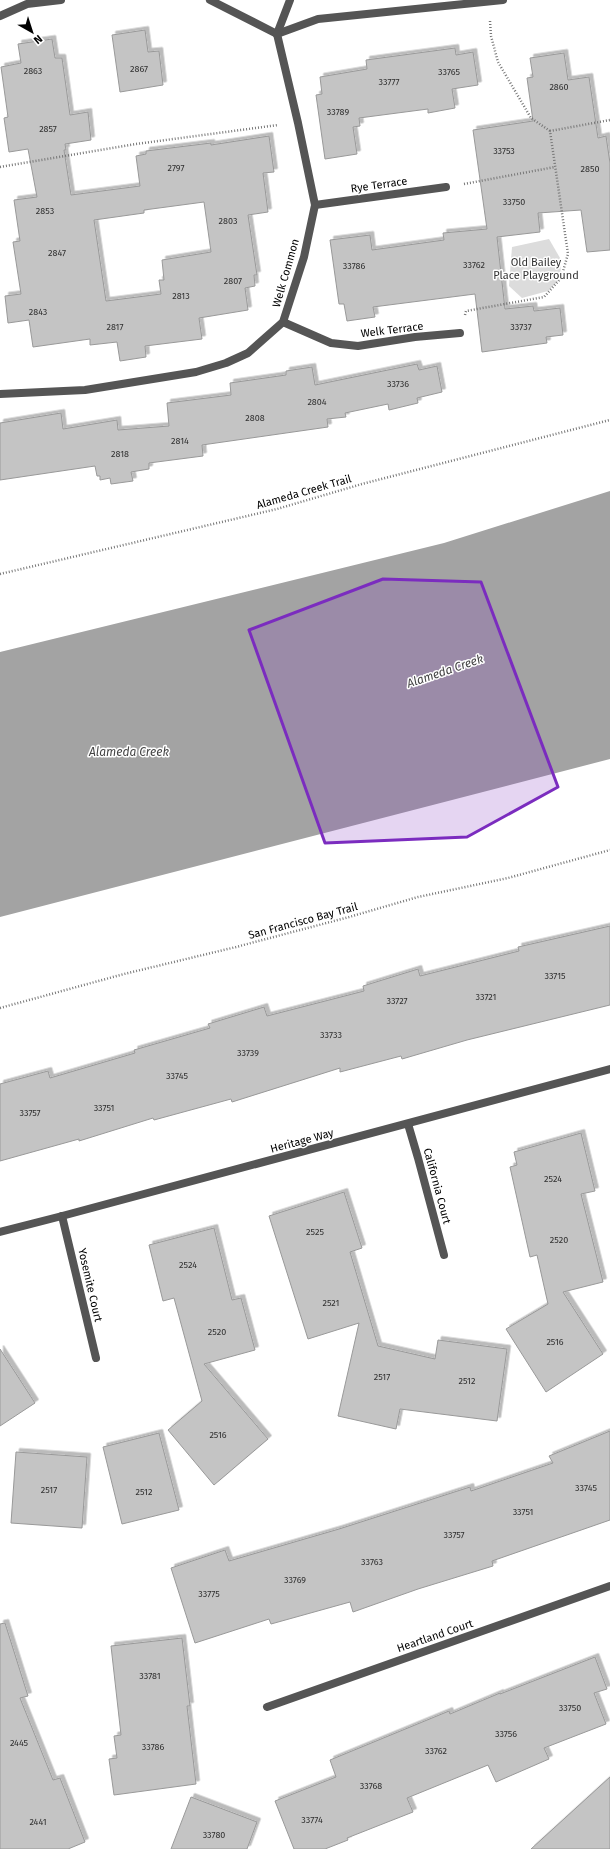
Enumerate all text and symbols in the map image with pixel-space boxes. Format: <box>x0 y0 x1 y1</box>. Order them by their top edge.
north arrow <box>12 12 52 52</box>
text: N <box>31 32 45 47</box>
house number: 2867 <box>130 64 148 74</box>
house number: 2863 <box>24 66 42 76</box>
house number: 33765 <box>438 67 460 77</box>
house number: 33777 <box>379 77 399 87</box>
house number: 2860 <box>549 82 569 92</box>
house number: 33789 <box>327 107 349 117</box>
house number: 2857 <box>39 124 57 134</box>
house number: 33753 <box>493 146 515 156</box>
house number: 2797 <box>168 163 184 173</box>
house number: 2850 <box>581 164 599 174</box>
street label: Rye Terrace <box>350 175 408 195</box>
house number: 33750 <box>503 197 525 207</box>
house number: 2853 <box>36 206 54 216</box>
house number: 2803 <box>219 216 237 226</box>
street label: Welk Common <box>270 237 302 309</box>
house number: 2847 <box>48 248 66 258</box>
park label: Old Bailey Place Playground <box>493 256 579 282</box>
house number: 33762 <box>463 260 485 270</box>
house number: 33786 <box>343 261 365 271</box>
house number: 2807 <box>224 276 242 286</box>
house number: 2813 <box>172 291 190 301</box>
house number: 2843 <box>29 307 47 317</box>
street label: Welk Terrace <box>360 320 424 340</box>
house number: 2817 <box>106 322 124 332</box>
house number: 33737 <box>510 322 532 332</box>
house number: 33736 <box>387 379 409 389</box>
house number: 2804 <box>307 397 327 407</box>
house number: 2808 <box>245 413 265 423</box>
house number: 2814 <box>171 436 189 446</box>
house number: 2818 <box>111 449 129 459</box>
street label: Alameda Creek Trail <box>255 472 353 512</box>
water label: Alameda Creek <box>404 651 485 691</box>
water label: Alameda Creek <box>88 745 169 759</box>
street label: San Francisco Bay Trail <box>247 900 359 942</box>
house number: 33715 <box>544 971 566 981</box>
house number: 33721 <box>476 992 496 1002</box>
house number: 33727 <box>386 996 408 1006</box>
house number: 33733 <box>320 1030 342 1040</box>
house number: 33739 <box>237 1048 259 1058</box>
house number: 33745 <box>166 1071 188 1081</box>
house number: 33751 <box>94 1103 114 1113</box>
house number: 33757 <box>19 1108 41 1118</box>
street label: Heritage Way <box>269 1126 336 1156</box>
street label: California Court <box>421 1147 453 1225</box>
house number: 2524 <box>544 1174 562 1184</box>
house number: 2525 <box>306 1227 324 1237</box>
house number: 2520 <box>550 1235 568 1245</box>
street label: Yosemite Court <box>75 1247 105 1323</box>
house number: 2524 <box>179 1260 197 1270</box>
house number: 2521 <box>323 1298 339 1308</box>
house number: 2520 <box>208 1327 226 1337</box>
house number: 2516 <box>546 1337 564 1347</box>
house number: 2517 <box>374 1372 390 1382</box>
house number: 2512 <box>459 1376 475 1386</box>
house number: 2516 <box>209 1430 227 1440</box>
house number: 33745 <box>575 1483 597 1493</box>
house number: 2517 <box>41 1485 57 1495</box>
house number: 2512 <box>136 1487 152 1497</box>
house number: 33751 <box>513 1507 533 1517</box>
house number: 33757 <box>443 1530 465 1540</box>
house number: 33763 <box>361 1557 383 1567</box>
house number: 33769 <box>284 1575 306 1585</box>
house number: 33775 <box>198 1589 220 1599</box>
street label: Heartland Court <box>395 1617 475 1655</box>
house number: 33781 <box>139 1671 161 1681</box>
house number: 33750 <box>559 1703 581 1713</box>
house number: 33756 <box>495 1729 517 1739</box>
house number: 2445 <box>10 1738 29 1748</box>
house number: 33786 <box>142 1742 164 1752</box>
house number: 33762 <box>425 1746 447 1756</box>
house number: 33768 <box>360 1781 382 1791</box>
house number: 33774 <box>301 1815 323 1825</box>
house number: 2441 <box>29 1817 47 1827</box>
house number: 33780 <box>203 1830 225 1840</box>

